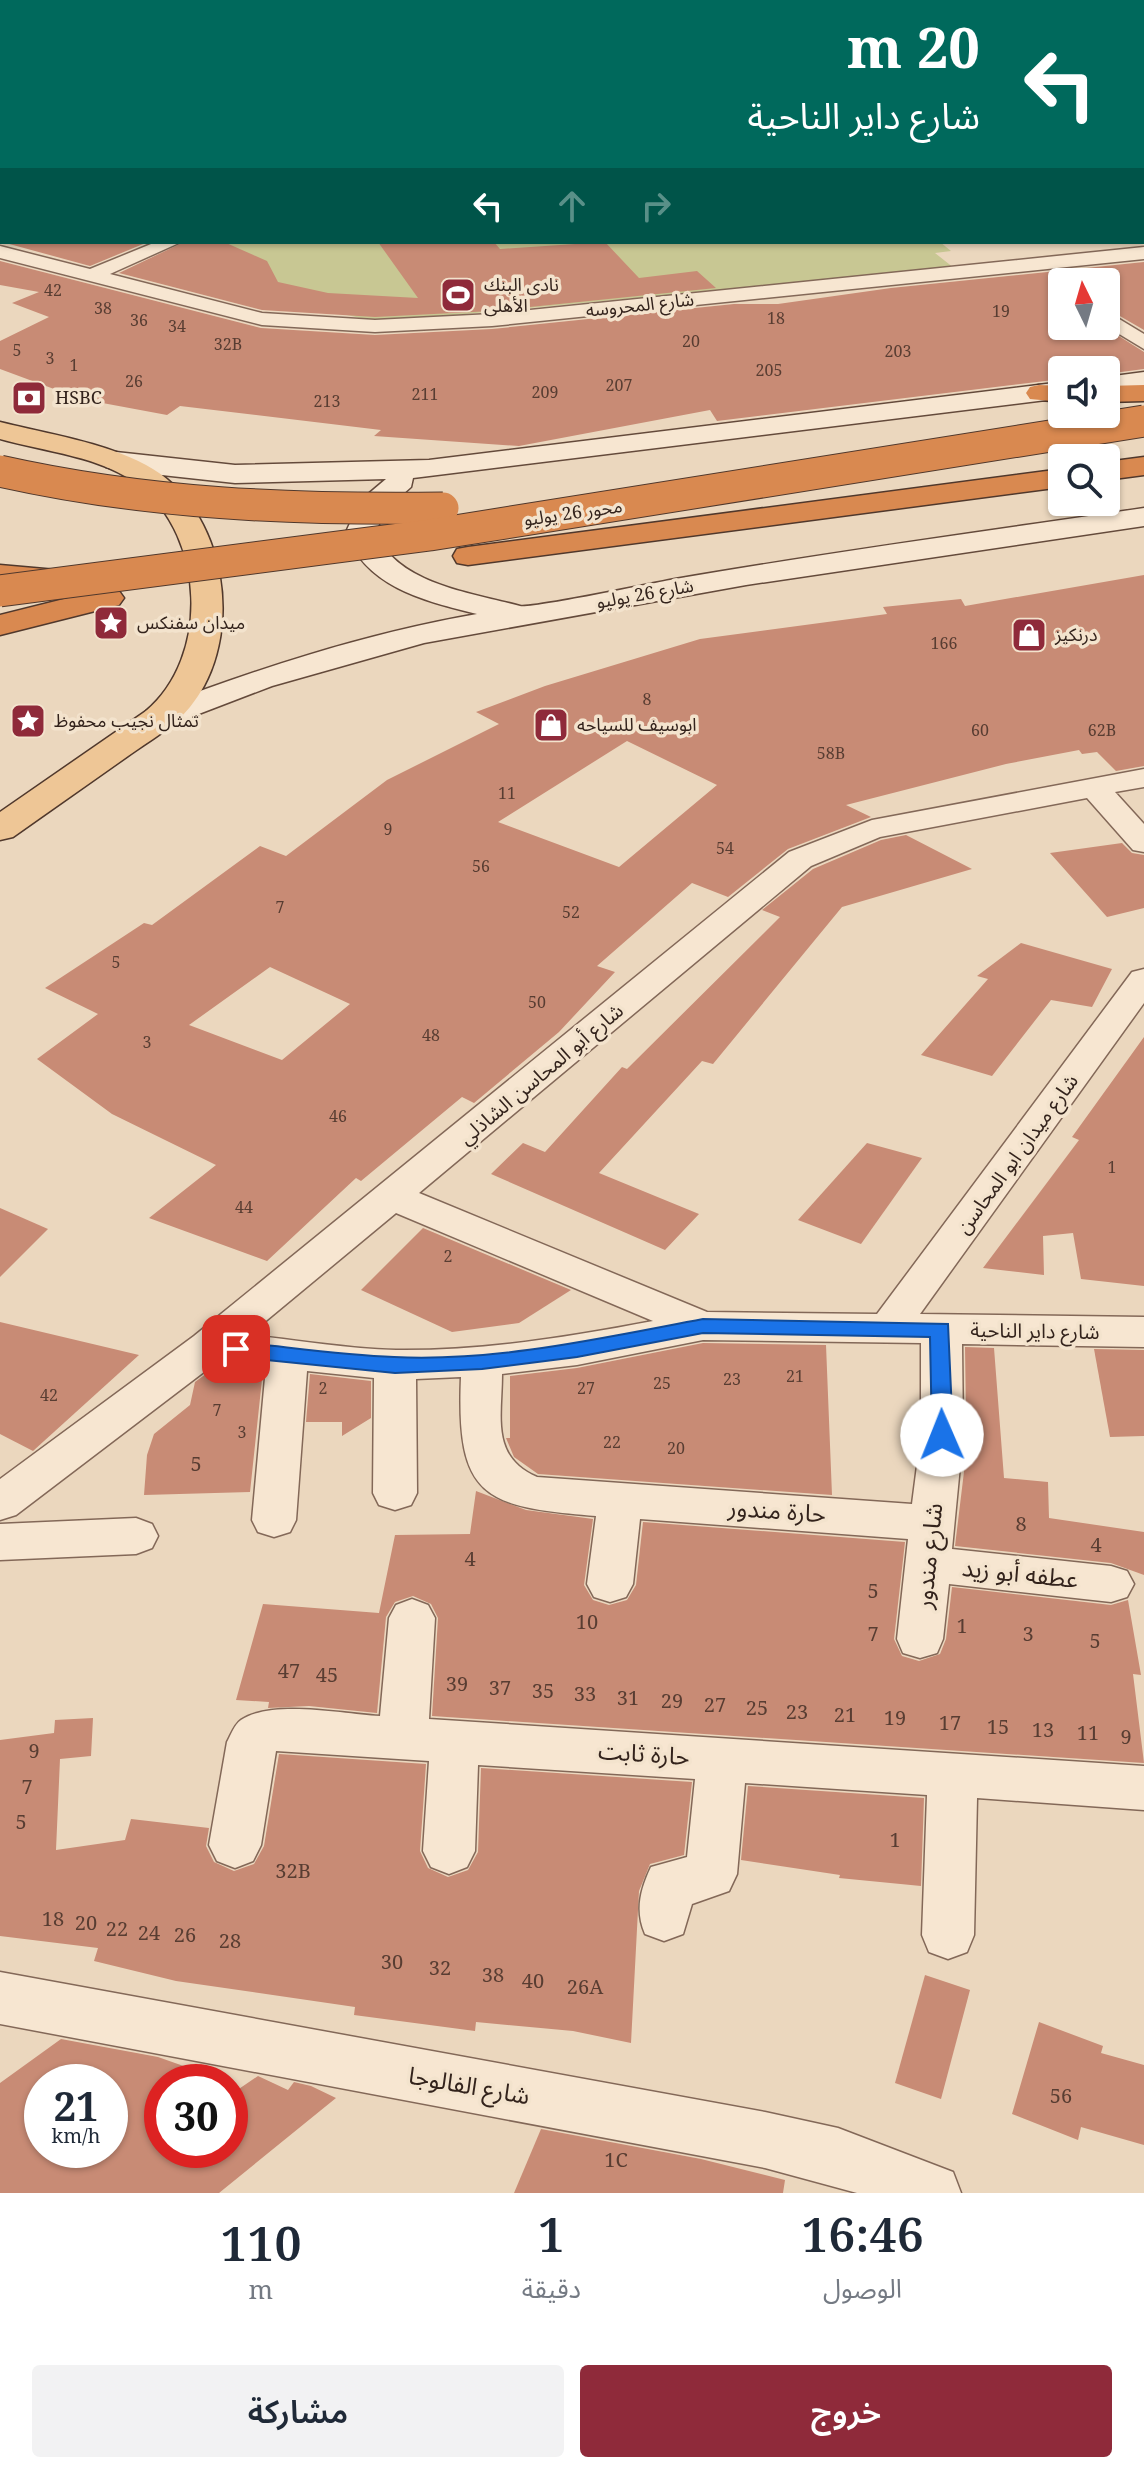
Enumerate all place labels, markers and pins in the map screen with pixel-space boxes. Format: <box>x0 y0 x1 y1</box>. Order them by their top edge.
place label: نادى البنك الأهلى <box>484 272 559 317</box>
sports icon: نادى البنك الأهلى <box>439 276 477 314</box>
bank icon: HSBC <box>10 379 48 417</box>
place label: HSBC <box>55 385 102 409</box>
place icon: ميدان سفنكس <box>92 604 130 642</box>
place label: ميدان سفنكس <box>137 610 245 634</box>
shop icon: درنكيز <box>1010 616 1048 654</box>
place label: درنكيز <box>1054 622 1097 646</box>
place icon: تمثال نجيب محفوظ <box>9 702 47 740</box>
shop icon: ابوسيف للسياحه <box>532 706 570 744</box>
place label: تمثال نجيب محفوظ <box>54 708 199 732</box>
place label: ابوسيف للسياحه <box>577 712 697 736</box>
pin <box>202 1315 270 1383</box>

